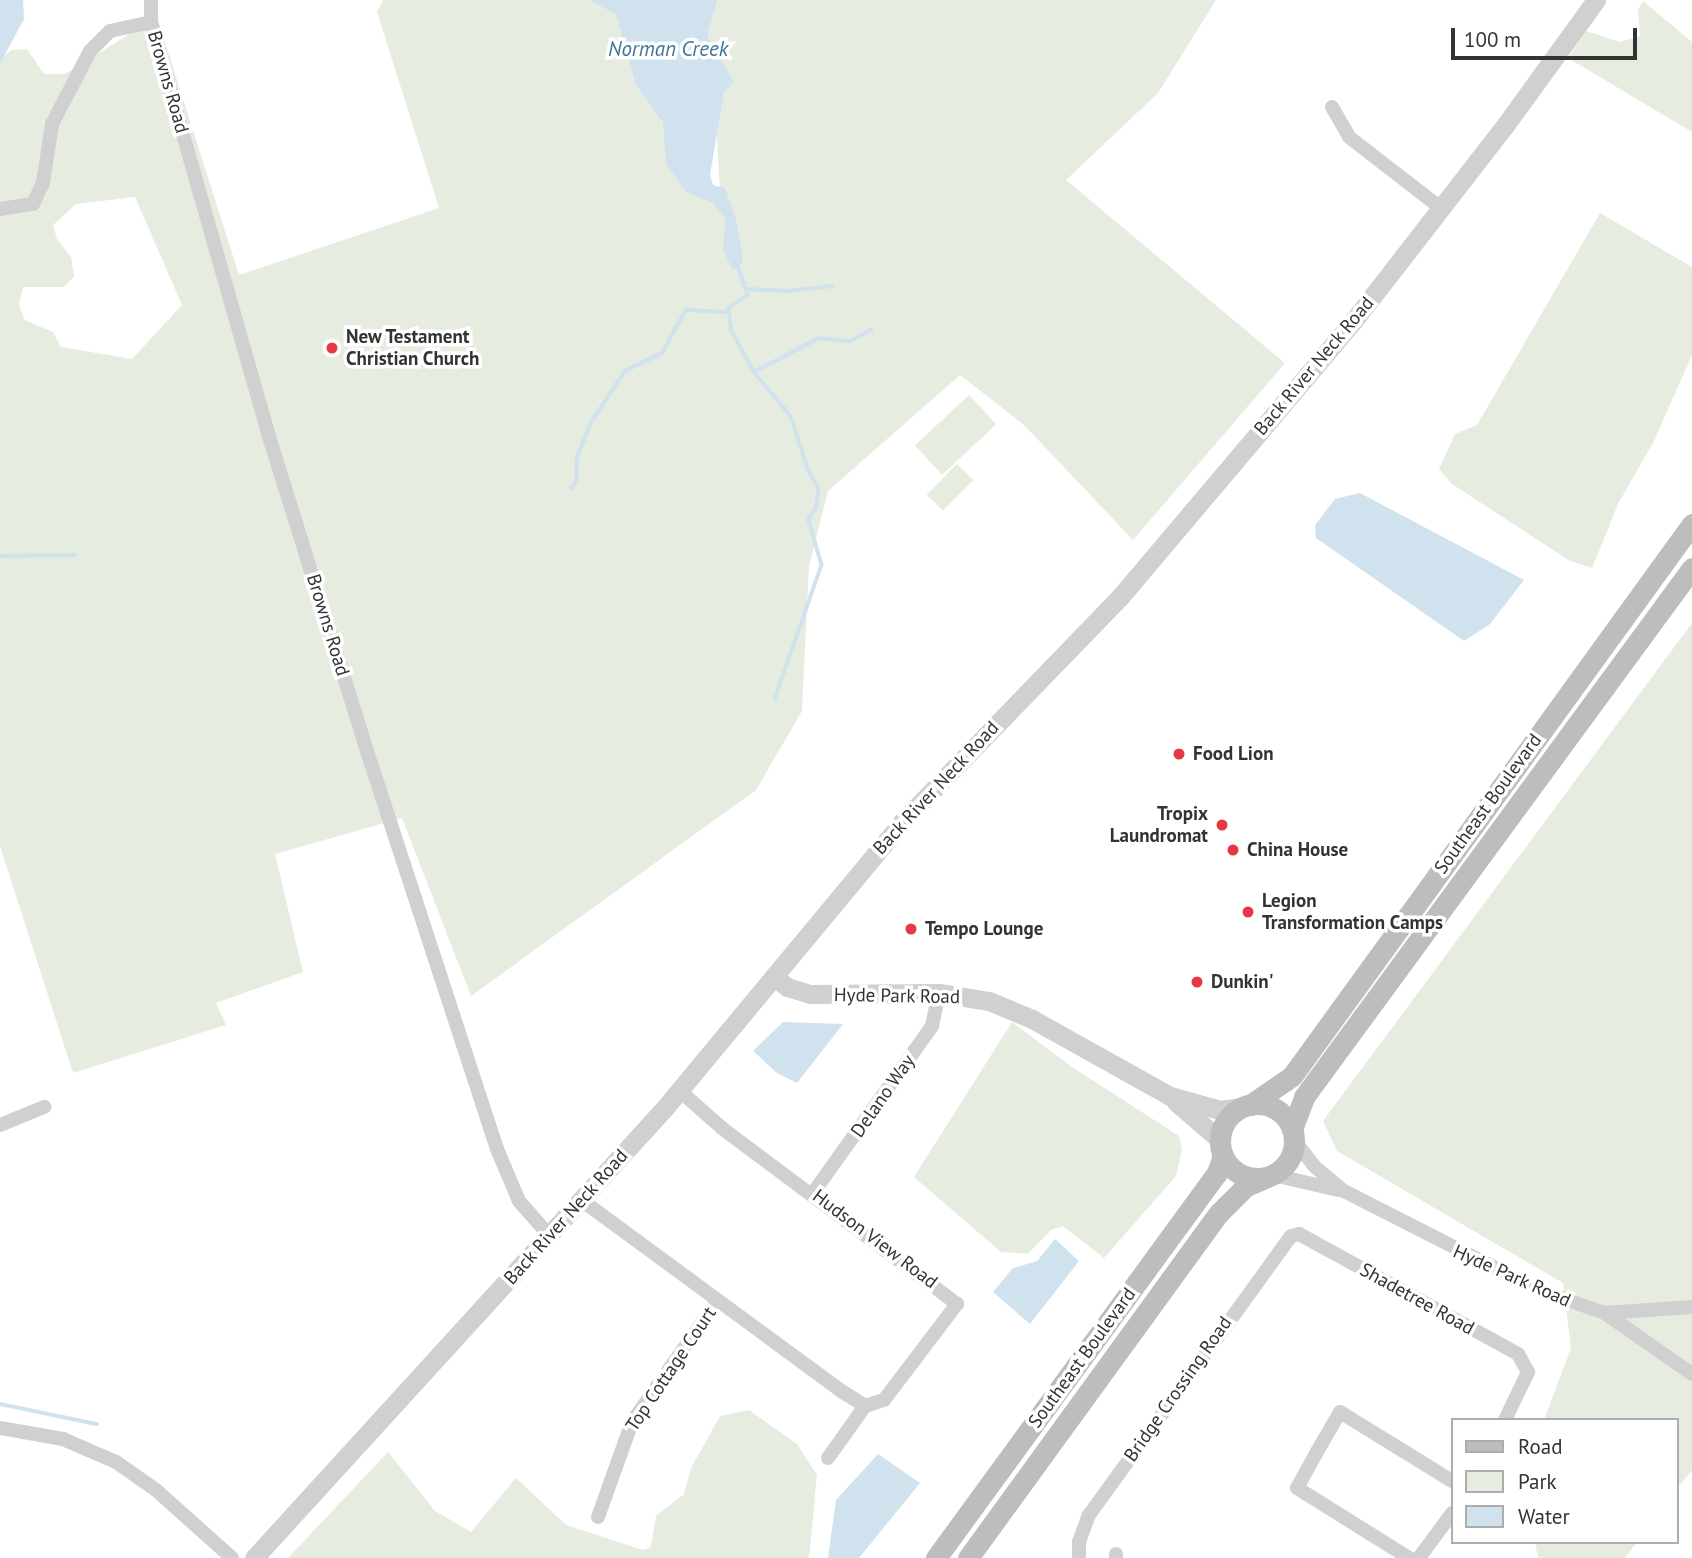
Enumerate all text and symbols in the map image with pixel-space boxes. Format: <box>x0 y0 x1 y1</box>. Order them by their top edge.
scale bar <box>1454 14 1640 58</box>
text: 100 m <box>1464 26 1521 53</box>
street label: Browns Road <box>143 28 193 136</box>
water label: Norman Creek <box>608 36 728 62</box>
street label: Back River Neck Road <box>1249 292 1379 440</box>
place label: New Testament Christian Church <box>346 326 480 370</box>
marker: New Testament Christian Church <box>324 340 340 356</box>
street label: Browns Road <box>302 571 354 679</box>
street label: Back River Neck Road <box>868 716 1004 860</box>
street label: Southeast Boulevard <box>1430 730 1546 878</box>
place label: Food Lion <box>1193 743 1274 765</box>
marker: Food Lion <box>1171 746 1187 762</box>
place label: Tropix Laundromat <box>1110 803 1208 847</box>
marker: Tropix Laundromat <box>1214 817 1230 833</box>
place label: China House <box>1247 839 1348 861</box>
marker: China House <box>1225 842 1241 858</box>
place label: Legion Transformation Camps <box>1262 890 1443 934</box>
marker: Legion Transformation Camps <box>1240 904 1256 920</box>
place label: Tempo Lounge <box>925 918 1043 940</box>
marker: Tempo Lounge <box>903 921 919 937</box>
place label: Dunkin' <box>1211 971 1273 993</box>
marker: Dunkin' <box>1189 974 1205 990</box>
street label: Hyde Park Road <box>833 983 961 1009</box>
street label: Delano Way <box>846 1050 920 1142</box>
street label: Back River Neck Road <box>499 1144 633 1290</box>
street label: Hudson View Road <box>808 1184 942 1294</box>
street label: Hyde Park Road <box>1449 1240 1575 1312</box>
street label: Shadetree Road <box>1356 1258 1478 1340</box>
street label: Southeast Boulevard <box>1024 1284 1140 1432</box>
street label: Top Cottage Court <box>621 1302 721 1436</box>
street label: Bridge Crossing Road <box>1119 1312 1237 1466</box>
legend <box>1450 1418 1678 1544</box>
text: Road <box>1518 1433 1562 1460</box>
text: Park <box>1518 1468 1557 1495</box>
text: Water <box>1518 1503 1570 1530</box>

